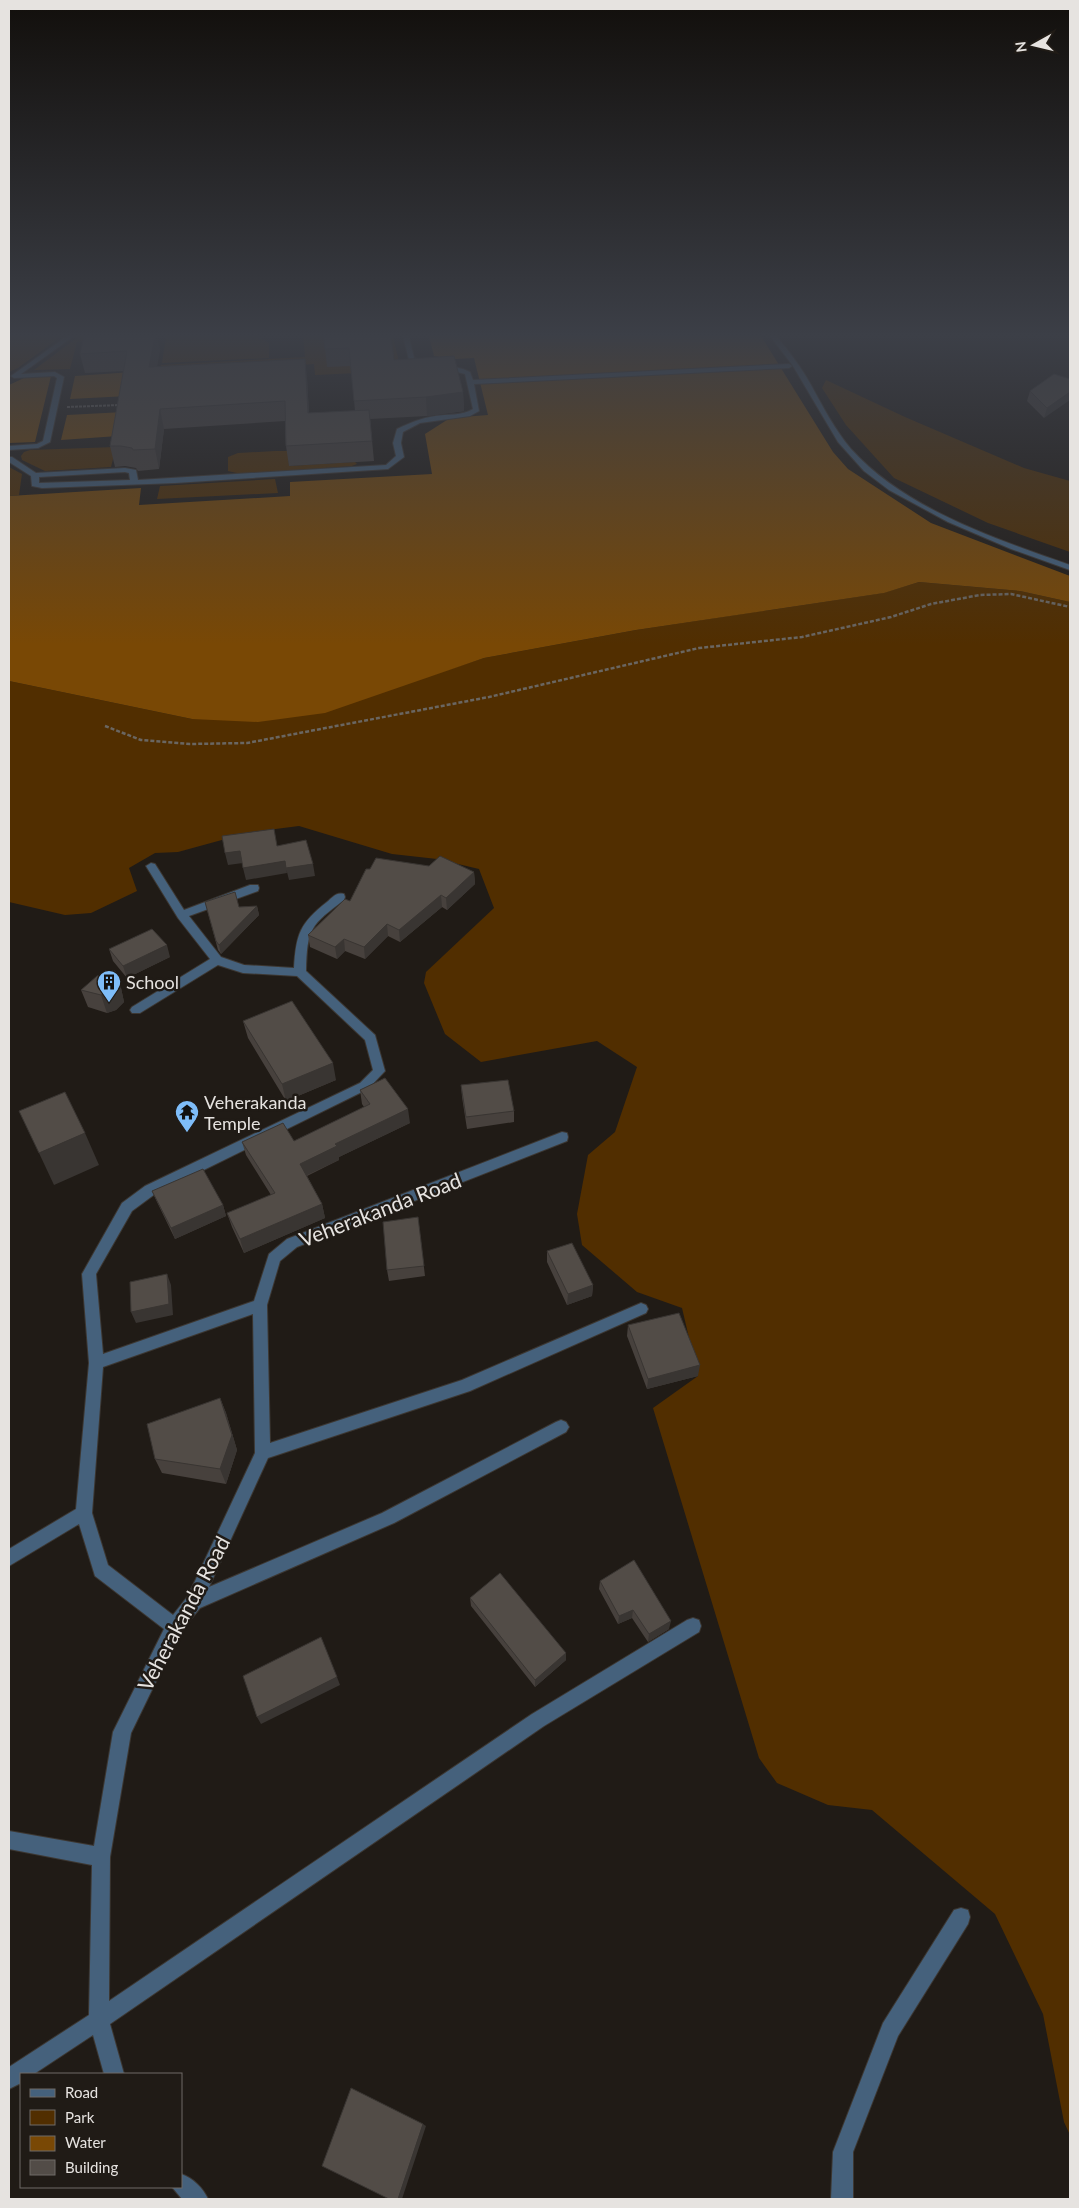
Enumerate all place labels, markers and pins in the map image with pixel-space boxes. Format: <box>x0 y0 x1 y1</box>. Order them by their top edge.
building icon: School <box>96 969 122 1003</box>
place label: School <box>126 971 179 993</box>
place label: Veherakanda Temple <box>204 1091 306 1134</box>
temple icon: Veherakanda Temple <box>174 1099 200 1133</box>

